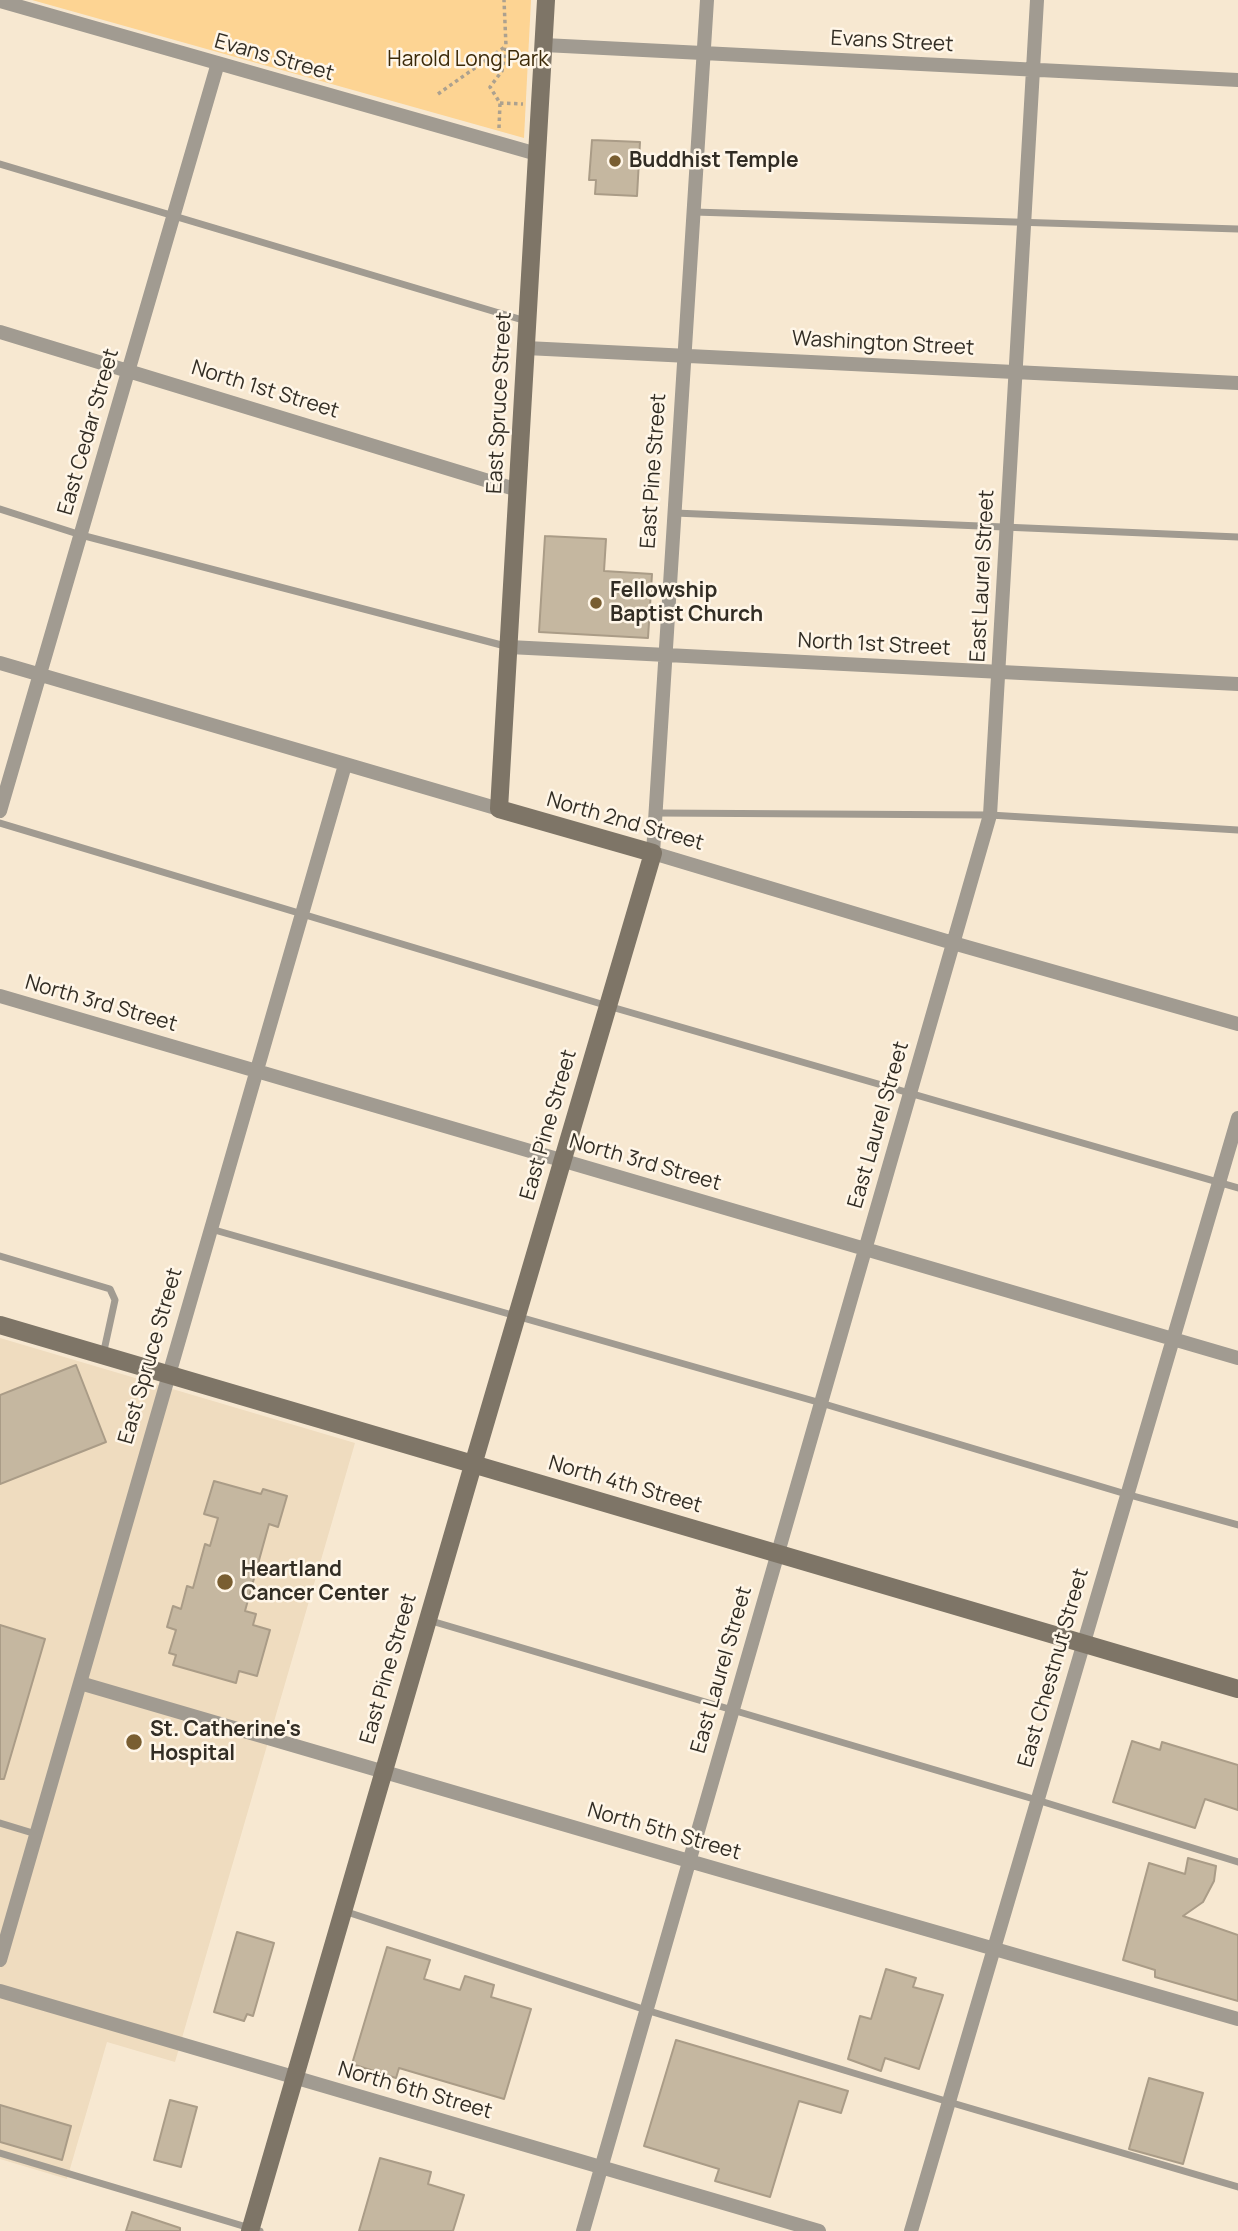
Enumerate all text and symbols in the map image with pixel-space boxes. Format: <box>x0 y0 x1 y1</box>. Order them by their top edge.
street label: Evans Street <box>830 26 954 58</box>
street label: Evans Street <box>211 29 337 87</box>
park label: Harold Long Park <box>387 47 549 73</box>
place label: Buddhist Temple <box>629 148 799 174</box>
marker: Buddhist Temple <box>607 153 623 169</box>
street label: East Spruce Street <box>483 311 517 495</box>
street label: Washington Street <box>791 327 975 361</box>
street label: East Cedar Street <box>53 346 125 518</box>
street label: North 1st Street <box>188 356 342 424</box>
street label: East Pine Street <box>636 393 672 549</box>
street label: East Laurel Street <box>966 489 1000 663</box>
place label: Fellowship Baptist Church <box>610 578 763 628</box>
marker: Fellowship Baptist Church <box>588 595 604 611</box>
street label: North 1st Street <box>797 628 951 662</box>
street label: North 2nd Street <box>544 788 706 856</box>
street label: North 3rd Street <box>22 970 180 1038</box>
street label: East Laurel Street <box>843 1039 915 1211</box>
street label: East Pine Street <box>515 1047 583 1203</box>
street label: North 3rd Street <box>566 1129 724 1197</box>
street label: East Spruce Street <box>114 1265 188 1447</box>
street label: North 4th Street <box>545 1451 705 1519</box>
place label: Heartland Cancer Center <box>241 1557 389 1607</box>
street label: East Chestnut Street <box>1014 1566 1094 1770</box>
marker: Heartland Cancer Center <box>215 1572 235 1592</box>
street label: East Laurel Street <box>686 1584 758 1756</box>
street label: East Pine Street <box>355 1591 423 1747</box>
place label: St. Catherine's Hospital <box>150 1717 301 1767</box>
marker: St. Catherine's Hospital <box>124 1732 144 1752</box>
street label: North 5th Street <box>584 1798 744 1866</box>
street label: North 6th Street <box>335 2057 495 2125</box>

